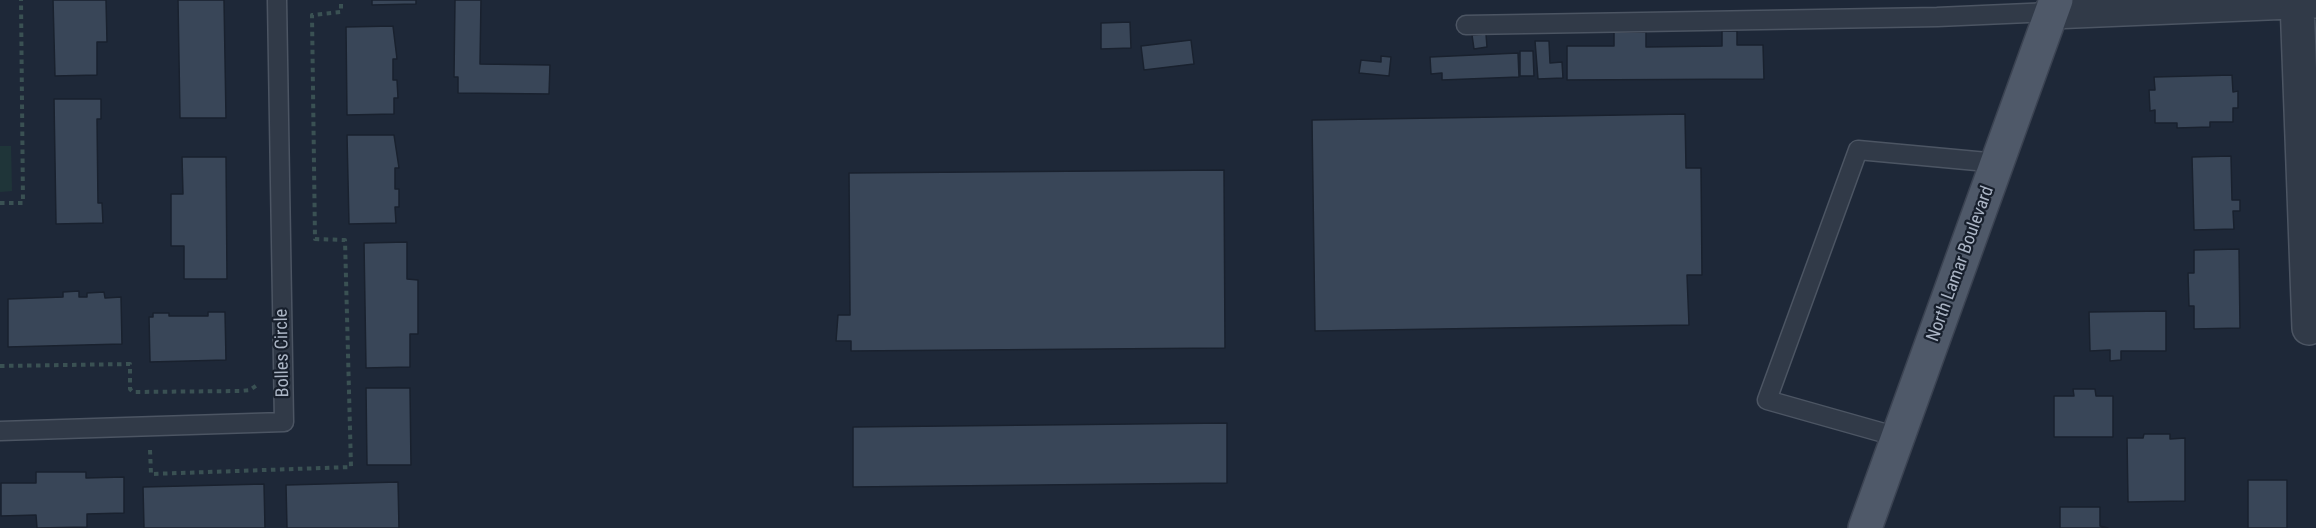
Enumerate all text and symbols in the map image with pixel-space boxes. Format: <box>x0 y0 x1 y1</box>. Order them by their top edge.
street label: North Lamar Boulevard <box>1923 183 1999 345</box>
street label: Bolles Circle <box>271 309 295 397</box>

